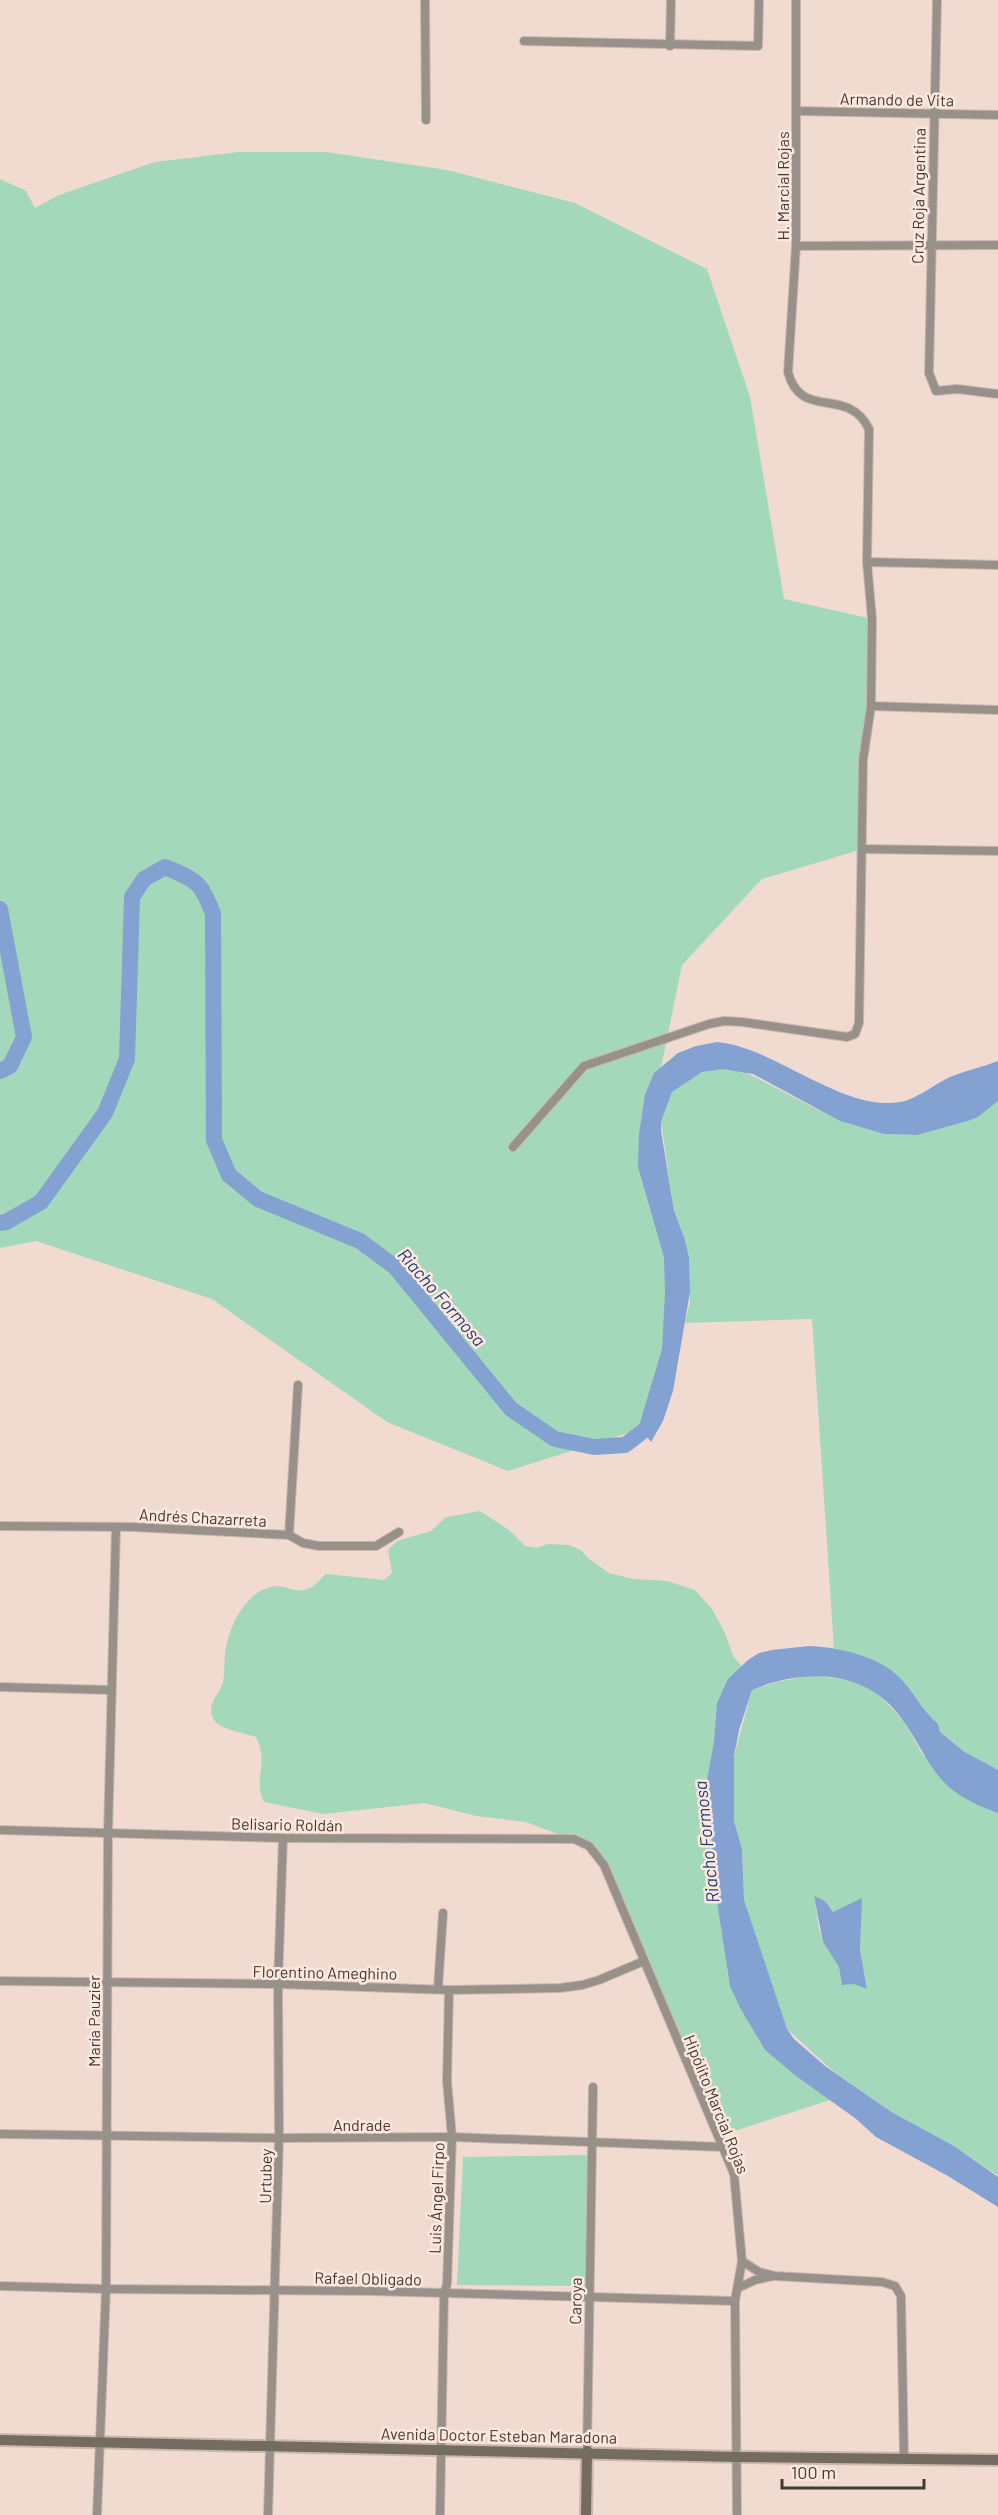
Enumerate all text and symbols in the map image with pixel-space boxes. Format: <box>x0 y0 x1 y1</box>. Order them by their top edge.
street label: Armando de Vita <box>840 89 954 109</box>
street label: Cruz Roja Argentina <box>907 128 929 264</box>
street label: H. Marcial Rojas <box>773 131 792 241</box>
water label: Riacho Formosa <box>393 1243 491 1351</box>
street label: Andrés Chazarreta <box>139 1504 267 1530</box>
water label: Riacho Formosa <box>689 1780 723 1904</box>
street label: Belisario Roldán <box>231 1814 343 1834</box>
street label: Florentino Ameghino <box>253 1961 397 1983</box>
street label: María Pauzier <box>84 1975 103 2067</box>
street label: Hipólito Marcial Rojas <box>680 2032 754 2176</box>
street label: Andrade <box>333 2115 391 2134</box>
street label: Luis Ángel Firpo <box>425 2142 447 2254</box>
street label: Urtubey <box>255 2148 275 2204</box>
street label: Rafael Obligado <box>314 2268 422 2288</box>
street label: Caroya <box>565 2277 585 2325</box>
street label: Avenida Doctor Esteban Maradona <box>381 2423 617 2447</box>
scale bar <box>782 2452 924 2490</box>
text: 100 m <box>791 2461 836 2483</box>

